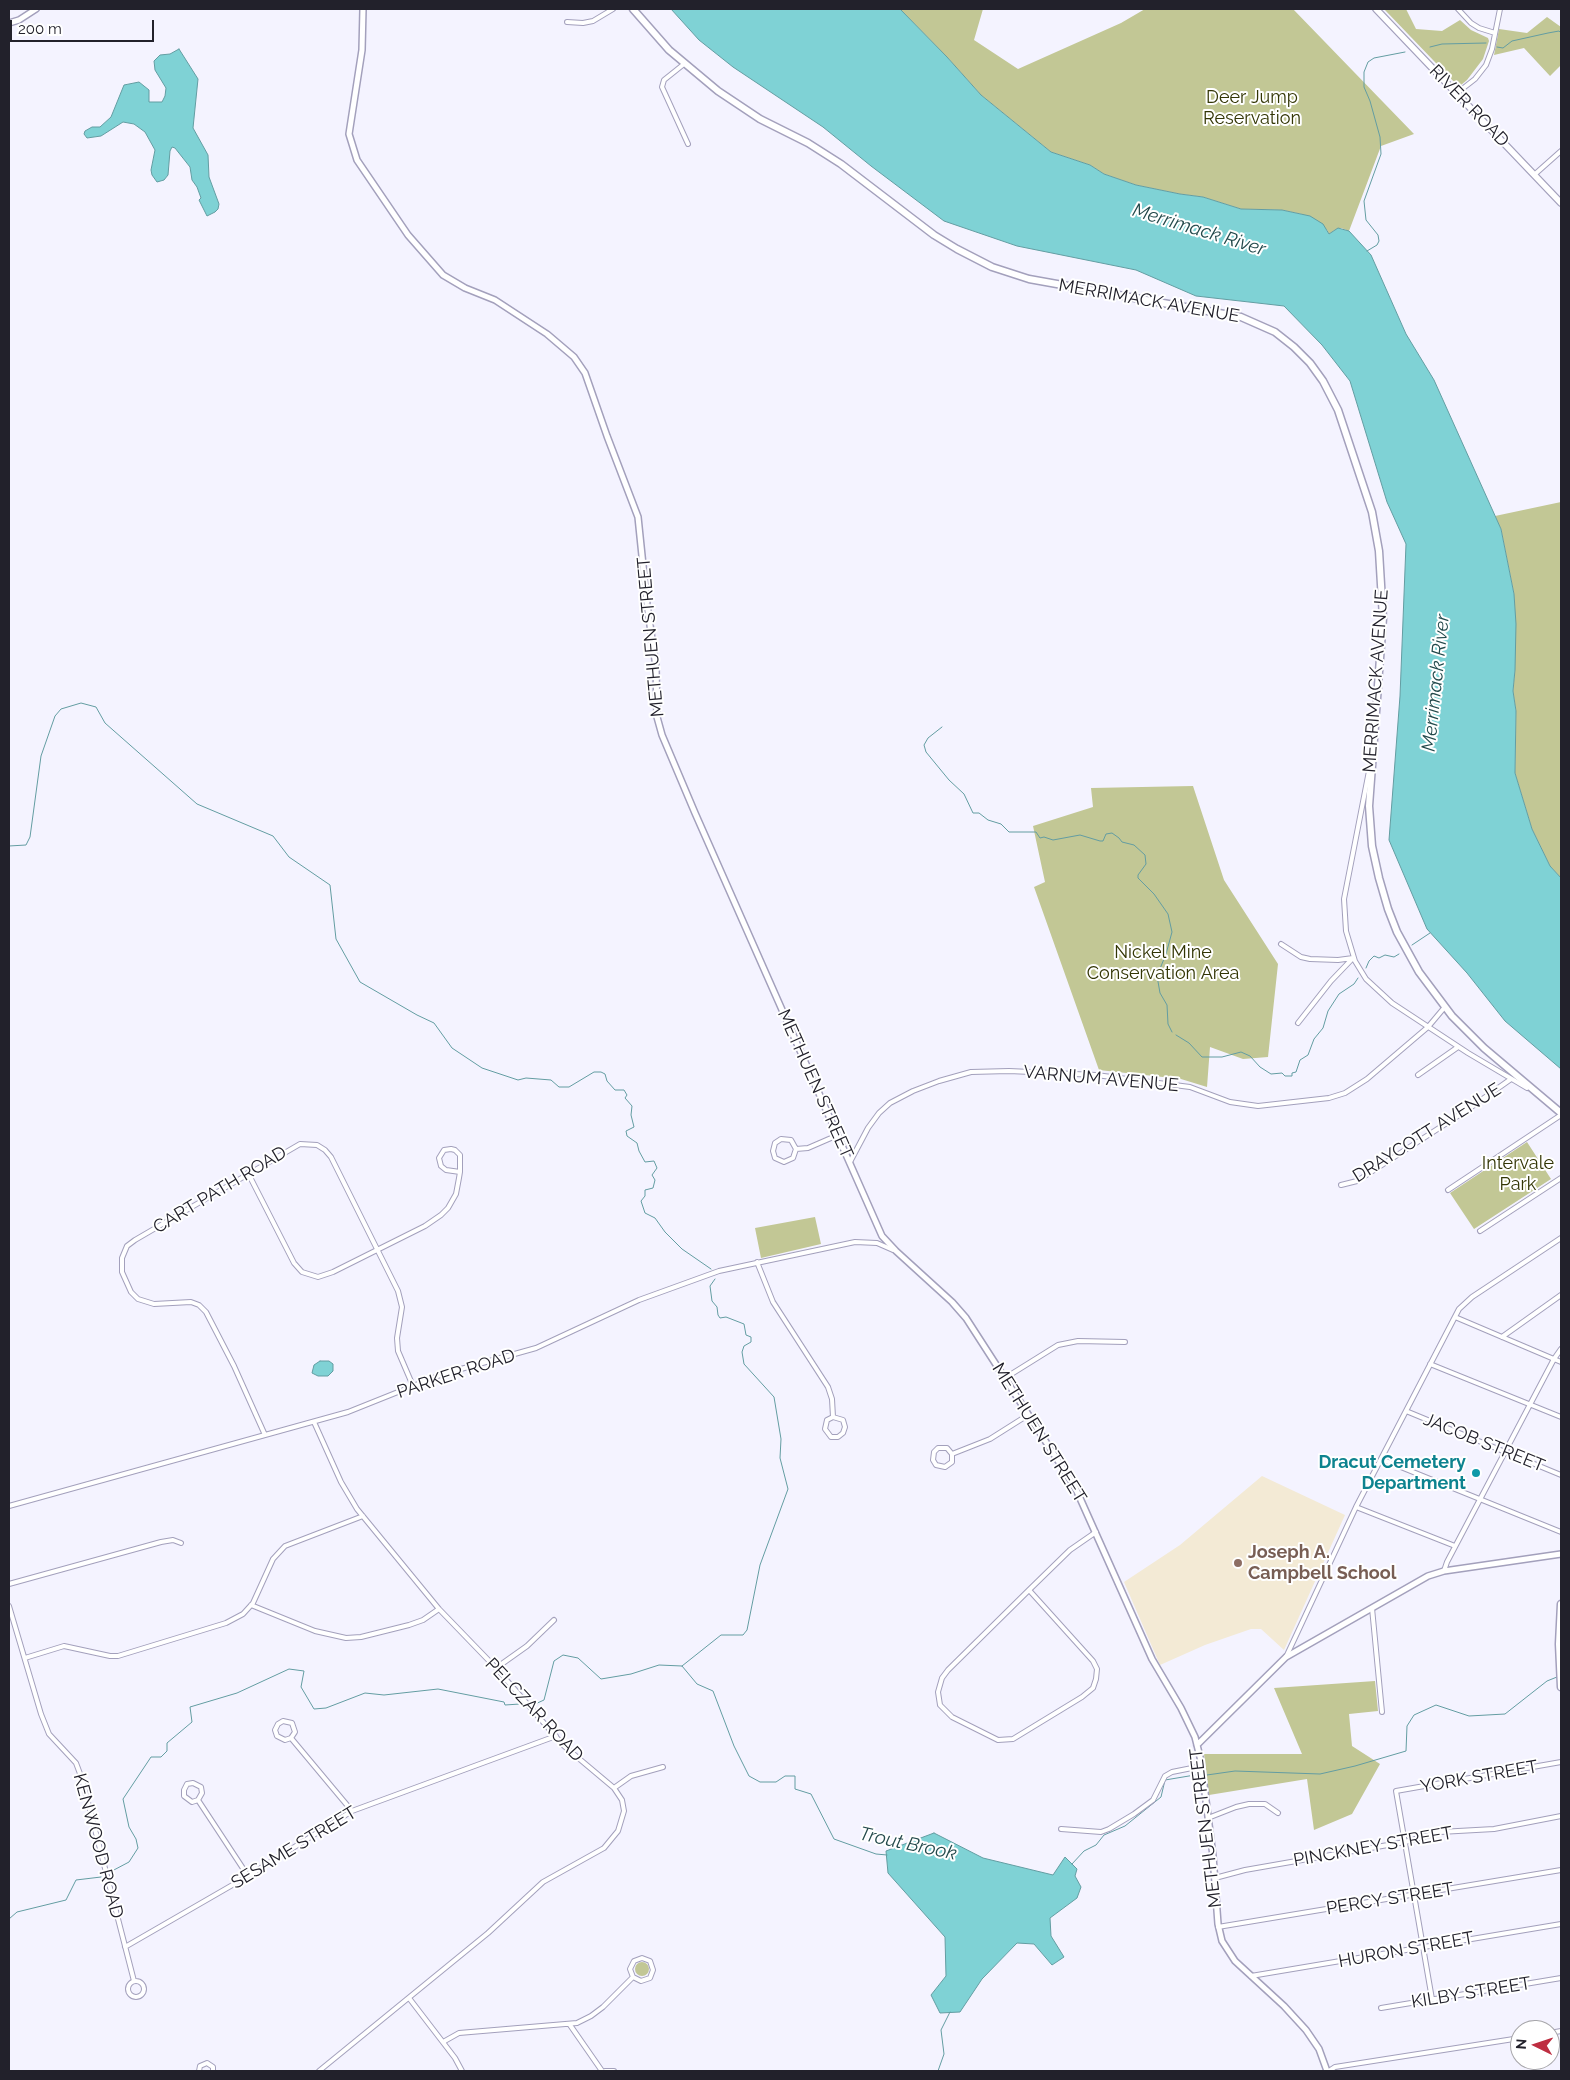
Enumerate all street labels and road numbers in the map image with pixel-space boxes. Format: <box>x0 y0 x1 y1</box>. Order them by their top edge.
street label: RIVER ROAD <box>1425 61 1513 151</box>
street label: MERRIMACK AVENUE <box>1057 274 1241 328</box>
street label: METHUEN STREET <box>633 556 669 718</box>
street label: MERRIMACK AVENUE <box>1359 589 1393 773</box>
street label: METHUEN STREET <box>772 1006 858 1162</box>
street label: VARNUM AVENUE <box>1023 1061 1179 1097</box>
street label: DRAYCOTT AVENUE <box>1349 1079 1505 1187</box>
street label: CART PATH ROAD <box>150 1142 290 1238</box>
street label: PARKER ROAD <box>394 1345 518 1403</box>
street label: METHUEN STREET <box>987 1359 1091 1507</box>
street label: JACOB STREET <box>1420 1409 1548 1477</box>
street label: PELCZAR ROAD <box>480 1654 588 1766</box>
street label: METHUEN STREET <box>1185 1747 1227 1909</box>
street label: YORK STREET <box>1419 1756 1539 1798</box>
street label: KENWOOD ROAD <box>68 1771 128 1921</box>
street label: SESAME STREET <box>227 1802 361 1894</box>
street label: PINCKNEY STREET <box>1292 1822 1454 1872</box>
street label: PERCY STREET <box>1325 1878 1455 1920</box>
street label: HURON STREET <box>1337 1927 1475 1973</box>
street label: KILBY STREET <box>1410 1973 1532 2013</box>

